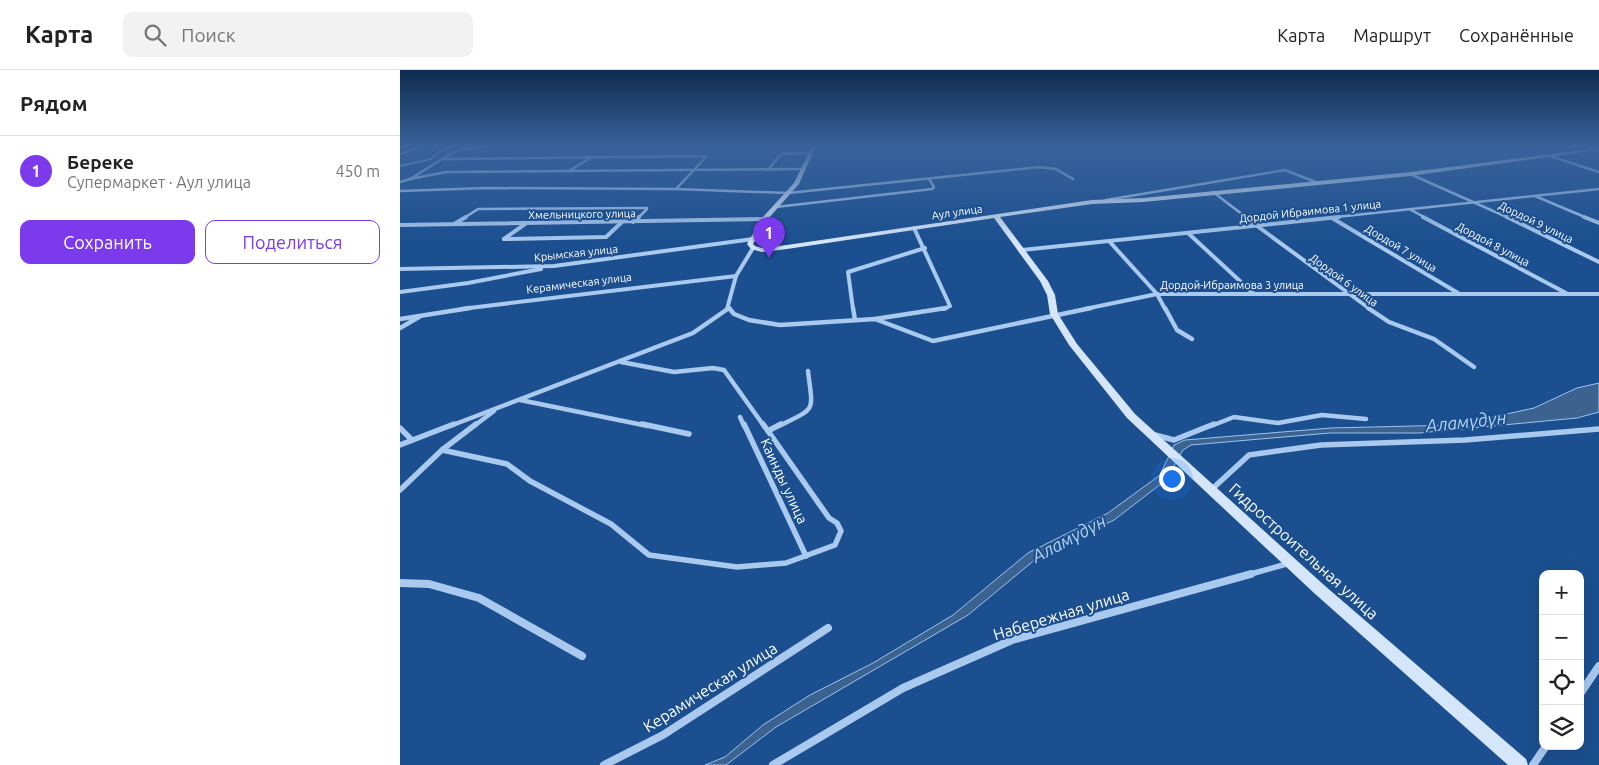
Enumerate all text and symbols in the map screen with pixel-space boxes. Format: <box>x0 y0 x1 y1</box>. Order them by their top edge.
search box <box>123 12 473 57</box>
text: Карта <box>25 21 93 48</box>
icon: search <box>141 21 169 49</box>
text: Поиск <box>181 24 235 46</box>
text: Карта <box>1277 25 1325 45</box>
text: Маршрут <box>1353 25 1431 45</box>
text: Сохранённые <box>1459 25 1574 45</box>
text: Рядом <box>20 91 88 115</box>
text: Береке <box>67 151 134 173</box>
text: 1 <box>31 162 41 180</box>
text: 450 m <box>335 162 380 180</box>
text: Супермаркет · Аул улица <box>67 173 251 191</box>
street label: Дордой Ибраимова 1 улица <box>1238 198 1382 224</box>
street label: Дордой 9 улица <box>1497 199 1575 245</box>
street label: Аул улица <box>931 202 983 222</box>
street label: Хмельницкого улица <box>528 207 636 221</box>
pin: 1 <box>753 217 785 258</box>
button: Сохранить <box>20 220 195 264</box>
button: Поделиться <box>205 220 380 264</box>
street label: Дордой 8 улица <box>1454 220 1532 268</box>
street label: Дордой 7 улица <box>1363 222 1439 274</box>
street label: Крымская улица <box>533 243 619 263</box>
street label: Дордой 6 улица <box>1308 251 1380 309</box>
street label: Керамическая улица <box>526 271 632 295</box>
street label: Дордой-Ибраимова 3 улица <box>1160 279 1304 291</box>
water label: Аламүдүн <box>1424 407 1507 435</box>
street label: Каинды улица <box>757 436 811 526</box>
your location <box>1159 466 1185 492</box>
street label: Гидростроительная улица <box>1226 479 1382 623</box>
water label: Аламүдүн <box>1027 510 1109 566</box>
map controls <box>1539 570 1584 750</box>
button: + <box>1539 570 1584 615</box>
street label: Набережная улица <box>991 585 1131 643</box>
button: − <box>1539 615 1584 660</box>
street label: Керамическая улица <box>640 638 780 736</box>
button: locate <box>1539 660 1584 705</box>
button: layers <box>1539 705 1584 750</box>

